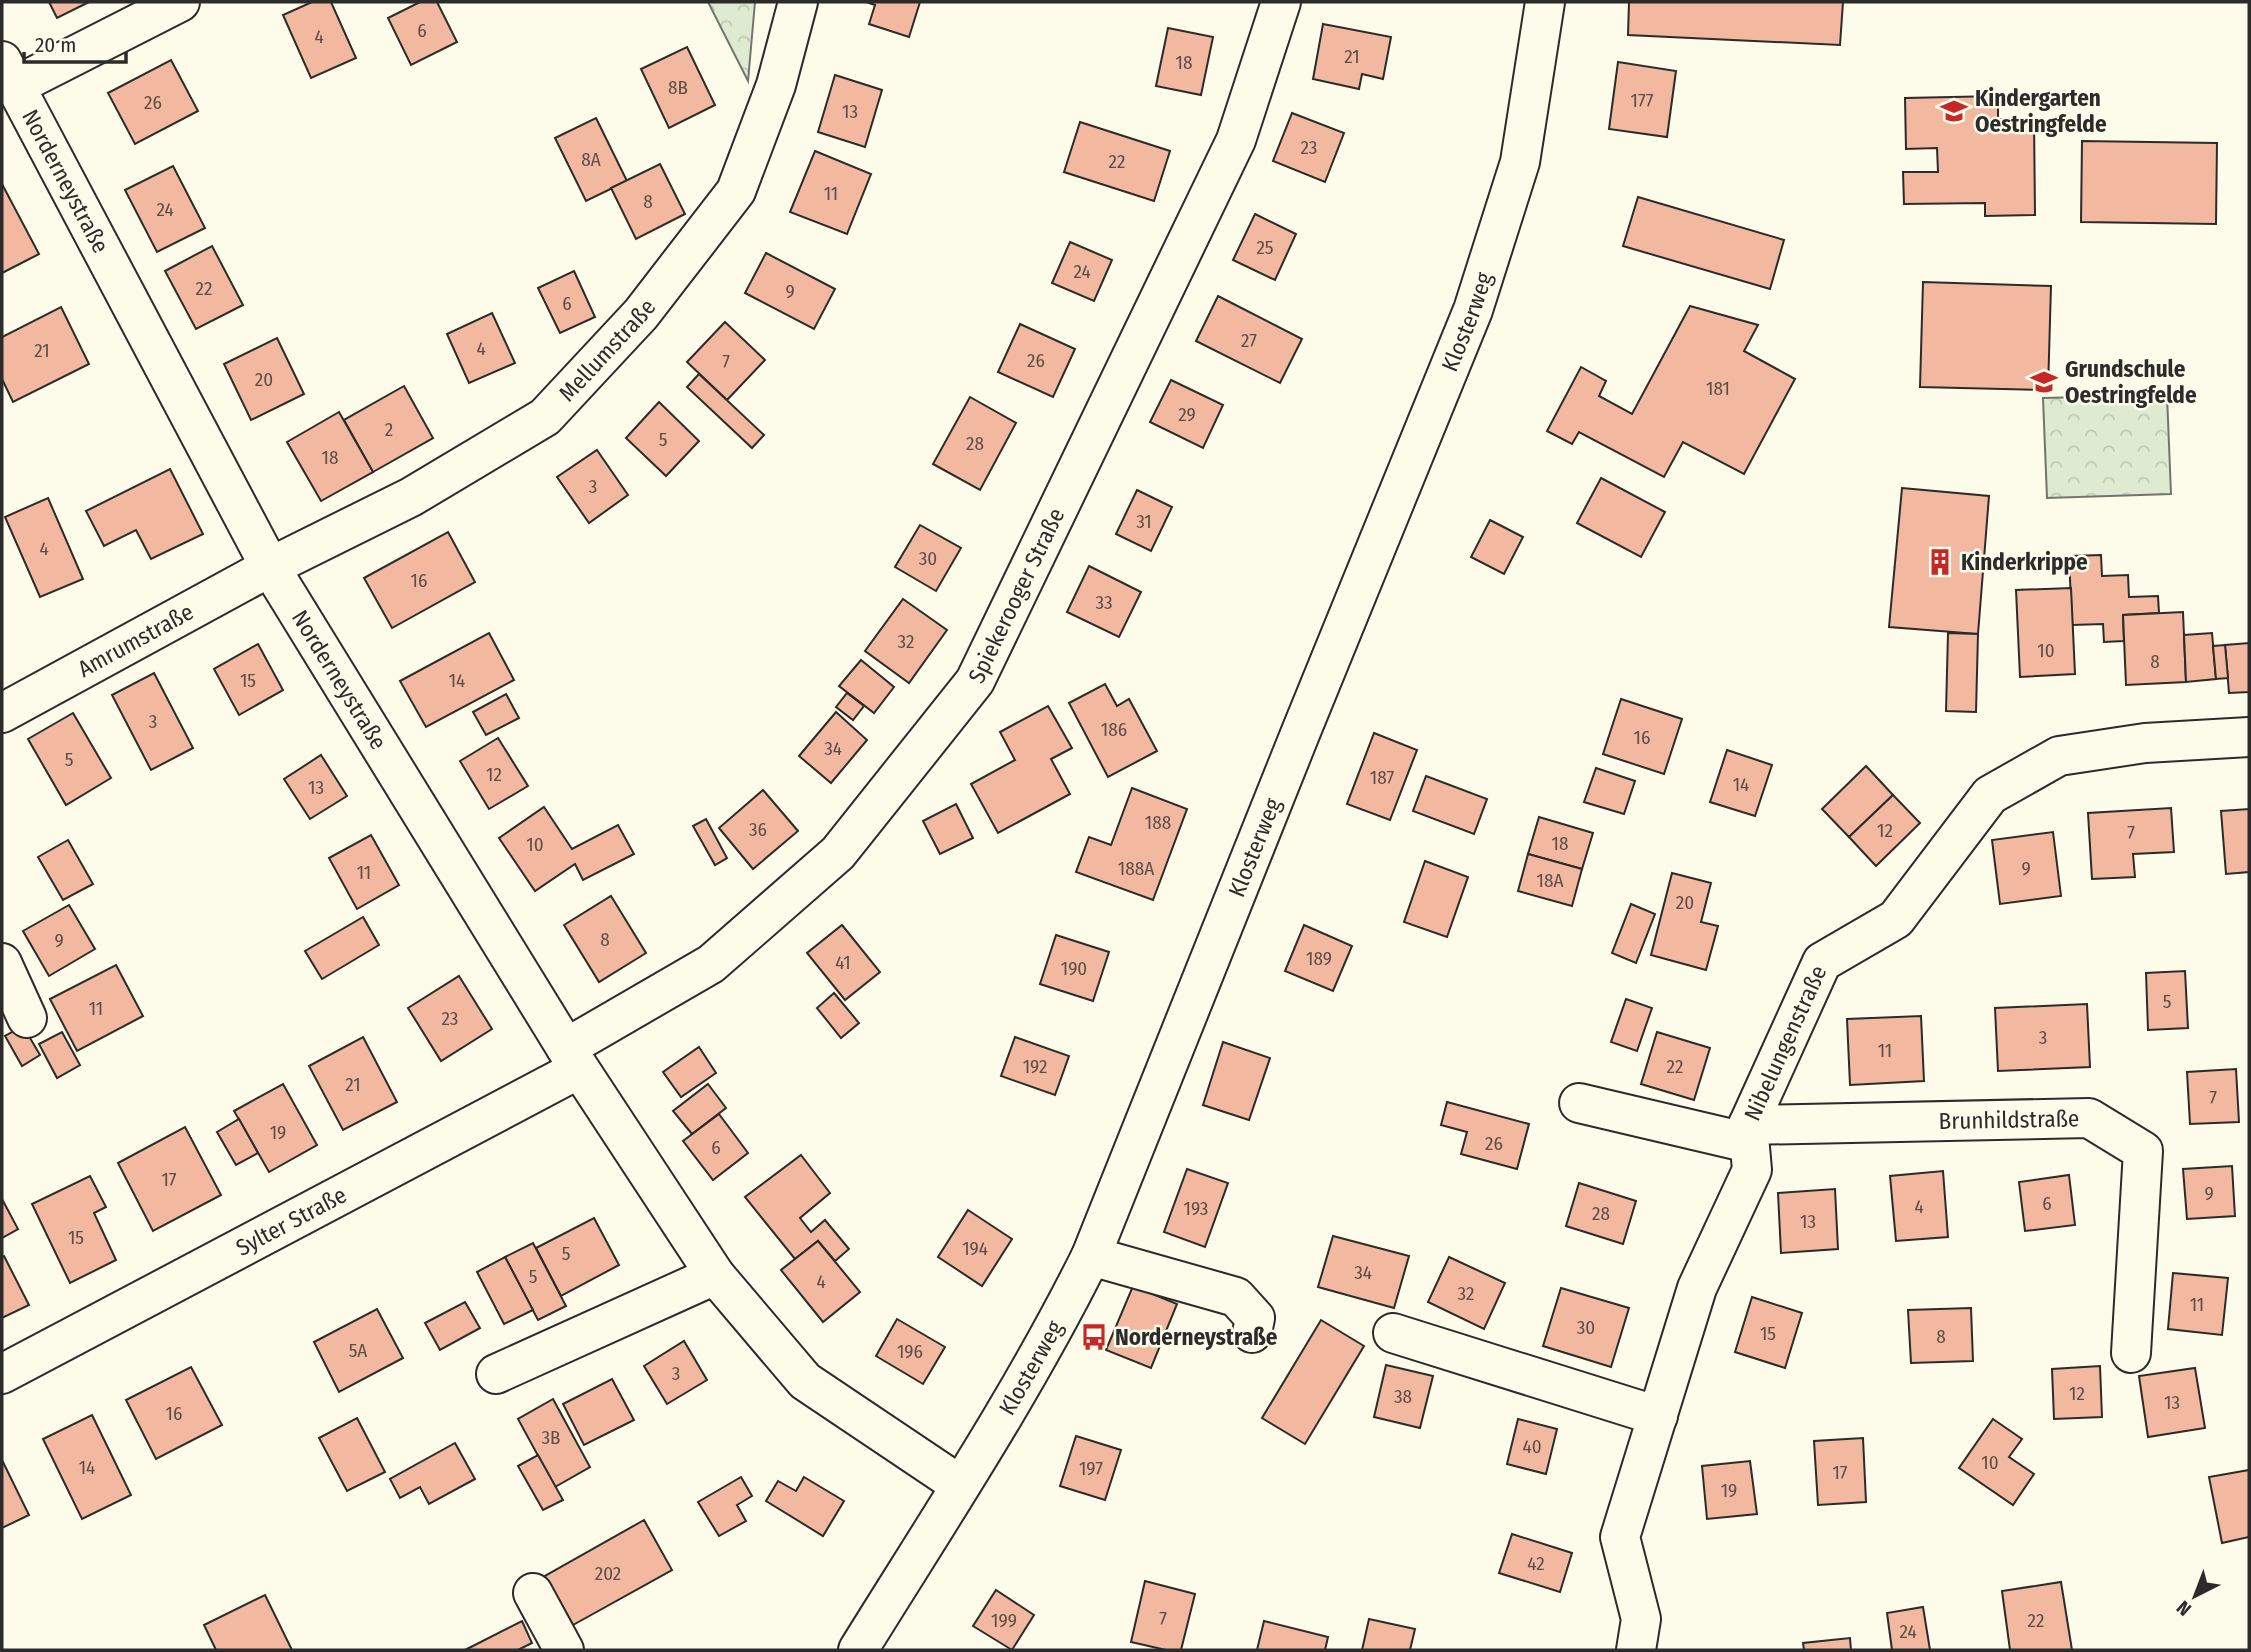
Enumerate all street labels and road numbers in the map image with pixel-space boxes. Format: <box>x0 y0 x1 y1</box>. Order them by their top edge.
street label: Norderneystraße <box>16 105 115 258</box>
street label: Klosterweg <box>1435 269 1498 376</box>
street label: Mellumstraße <box>553 293 661 407</box>
street label: Spiekerooger Straße <box>962 504 1070 688</box>
street label: Amrumstraße <box>73 598 198 683</box>
street label: Norderneystraße <box>286 605 393 755</box>
street label: Klosterweg <box>1222 794 1287 901</box>
street label: Nibelungenstraße <box>1738 961 1832 1125</box>
street label: Brunhildstraße <box>1938 1104 2080 1135</box>
street label: Sylter Straße <box>231 1181 351 1262</box>
street label: Klosterweg <box>993 1316 1069 1420</box>

